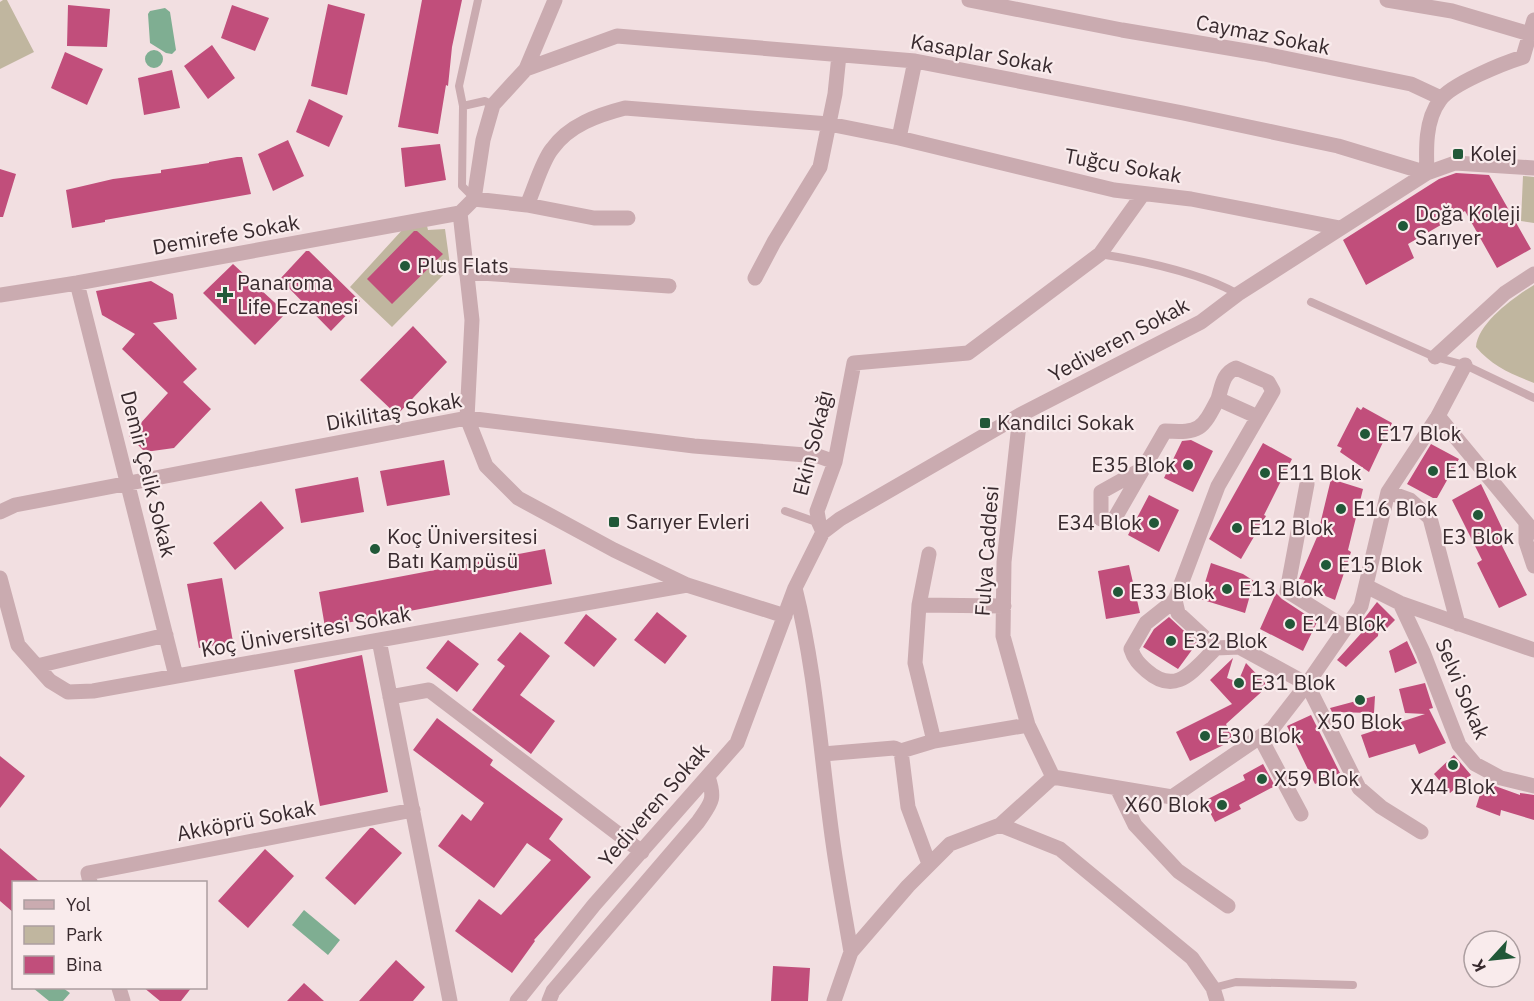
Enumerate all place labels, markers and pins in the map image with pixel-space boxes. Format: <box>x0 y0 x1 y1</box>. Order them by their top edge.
place label: Kolej <box>1470 139 1517 167</box>
marker: Kolej <box>1451 147 1465 161</box>
place label: Doğa Koleji Sarıyer <box>1415 199 1520 251</box>
marker: Doğa Koleji Sarıyer <box>1396 219 1410 233</box>
place label: Plus Flats <box>417 251 509 279</box>
marker: Plus Flats <box>398 259 412 273</box>
place label: Panaroma Life Eczanesi <box>237 268 358 320</box>
marker: Panaroma Life Eczanesi <box>218 288 232 302</box>
place label: Kandilci Sokak <box>997 408 1134 436</box>
marker: Kandilci Sokak <box>978 416 992 430</box>
place label: E17 Blok <box>1377 419 1462 447</box>
marker: E17 Blok <box>1358 427 1372 441</box>
place label: E35 Blok <box>1091 450 1176 478</box>
place label: E1 Blok <box>1445 456 1517 484</box>
marker: E35 Blok <box>1181 458 1195 472</box>
place label: E11 Blok <box>1277 458 1362 486</box>
marker: E1 Blok <box>1426 464 1440 478</box>
marker: E11 Blok <box>1258 466 1272 480</box>
place label: E16 Blok <box>1353 494 1438 522</box>
marker: E16 Blok <box>1334 502 1348 516</box>
place label: Sarıyer Evleri <box>626 507 750 535</box>
place label: E34 Blok <box>1057 508 1142 536</box>
marker: E3 Blok <box>1471 508 1485 522</box>
place label: E12 Blok <box>1249 513 1334 541</box>
marker: Sarıyer Evleri <box>607 515 621 529</box>
marker: E34 Blok <box>1147 516 1161 530</box>
marker: E12 Blok <box>1230 521 1244 535</box>
place label: Koç Üniversitesi Batı Kampüsü <box>387 522 538 574</box>
place label: E3 Blok <box>1442 522 1514 550</box>
marker: Koç Üniversitesi Batı Kampüsü <box>368 542 382 556</box>
place label: E15 Blok <box>1338 550 1423 578</box>
marker: E15 Blok <box>1319 558 1333 572</box>
place label: E13 Blok <box>1239 574 1324 602</box>
place label: E33 Blok <box>1130 577 1215 605</box>
marker: E13 Blok <box>1220 582 1234 596</box>
marker: E33 Blok <box>1111 585 1125 599</box>
place label: E14 Blok <box>1302 609 1387 637</box>
marker: E14 Blok <box>1283 617 1297 631</box>
place label: E32 Blok <box>1183 626 1268 654</box>
marker: E32 Blok <box>1164 634 1178 648</box>
place label: E31 Blok <box>1251 668 1336 696</box>
marker: E31 Blok <box>1232 676 1246 690</box>
marker: X50 Blok <box>1353 693 1367 707</box>
place label: X50 Blok <box>1317 707 1403 735</box>
place label: E30 Blok <box>1217 721 1302 749</box>
marker: E30 Blok <box>1198 729 1212 743</box>
marker: X44 Blok <box>1446 758 1460 772</box>
place label: X59 Blok <box>1274 764 1359 792</box>
marker: X59 Blok <box>1255 772 1269 786</box>
place label: X44 Blok <box>1410 772 1496 800</box>
place label: X60 Blok <box>1125 790 1210 818</box>
marker: X60 Blok <box>1215 798 1229 812</box>

